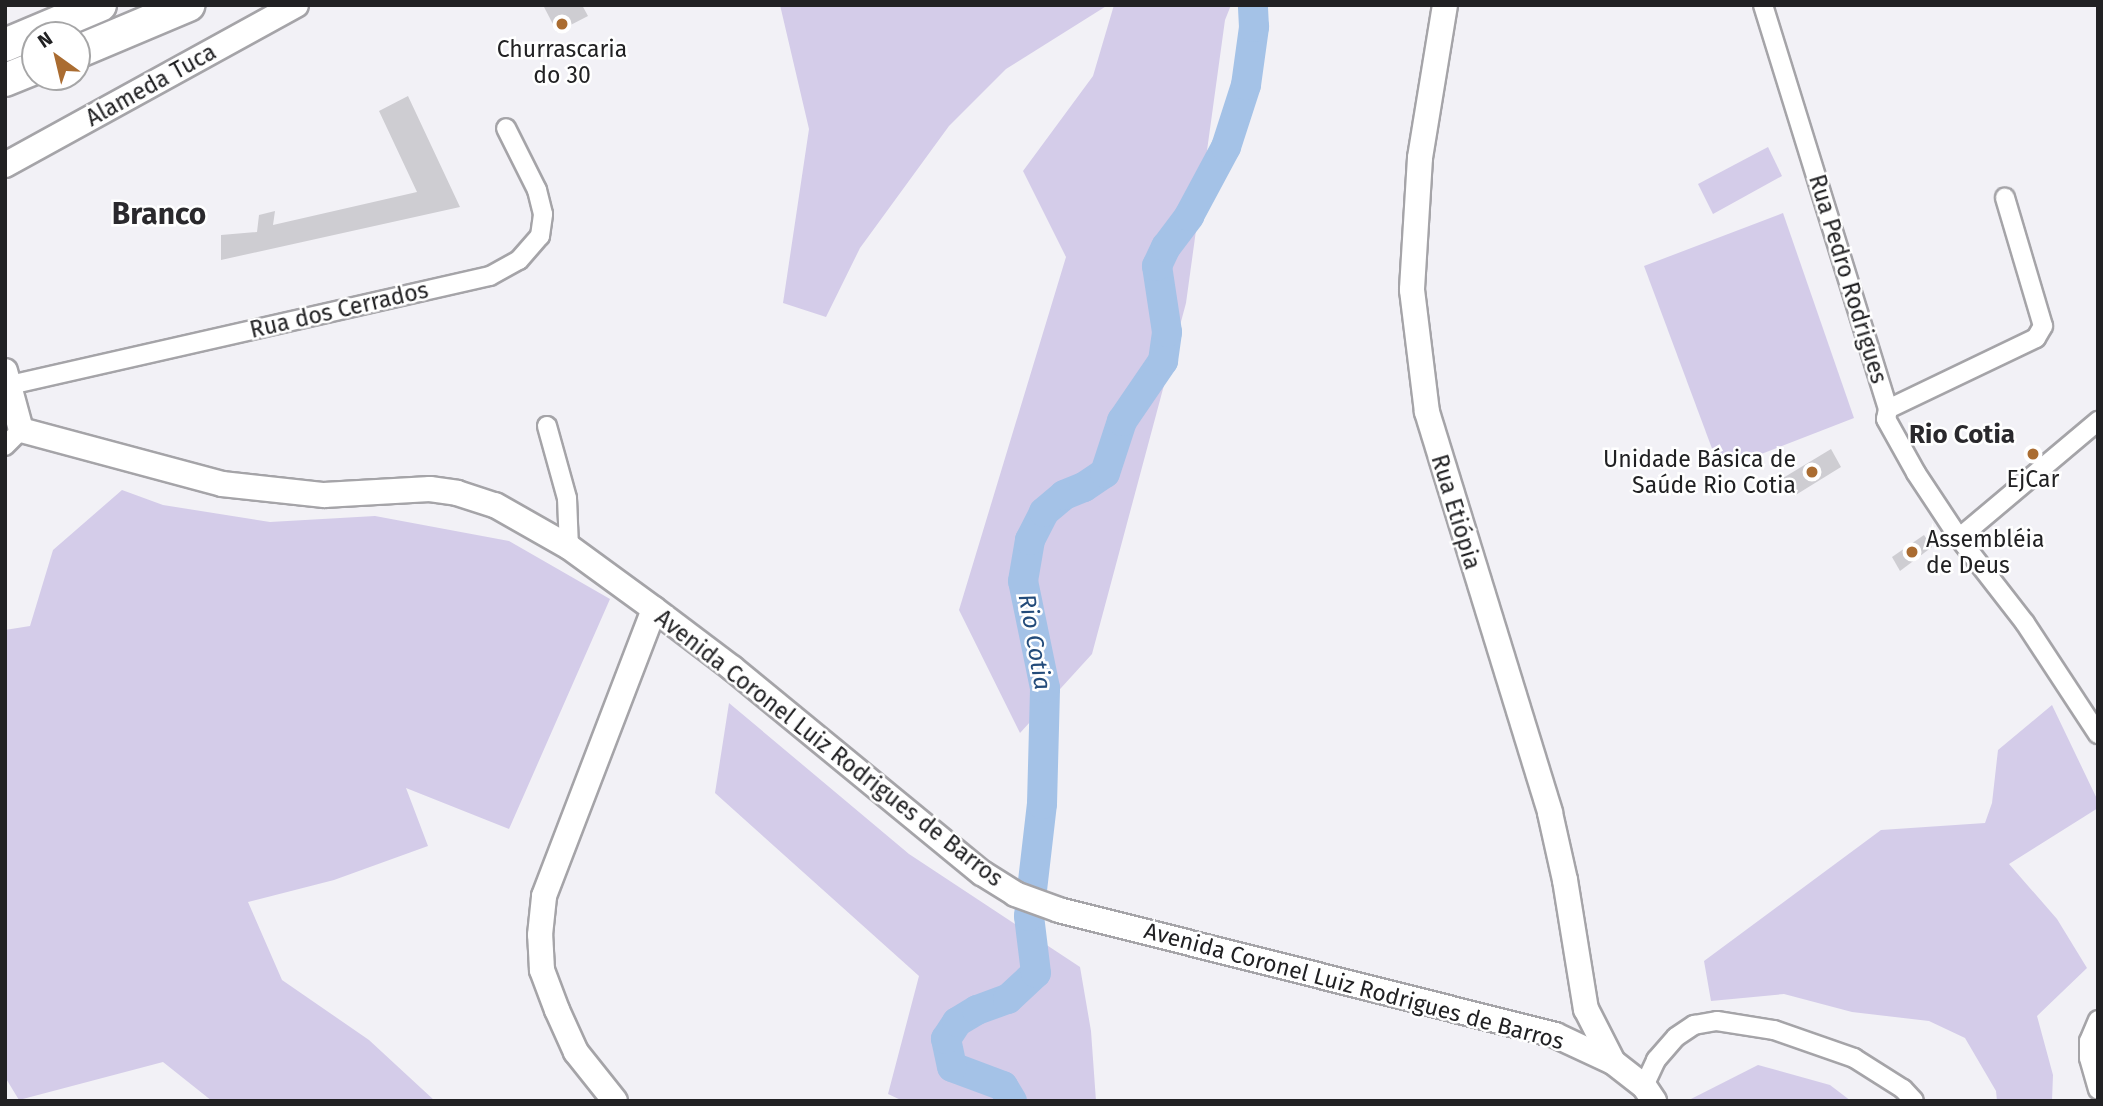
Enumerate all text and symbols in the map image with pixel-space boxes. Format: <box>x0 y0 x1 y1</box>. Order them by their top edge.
marker: Churrascaria do 30 <box>554 16 570 32</box>
north arrow <box>21 21 91 91</box>
text: N <box>33 27 57 53</box>
place label: Churrascaria do 30 <box>497 35 627 89</box>
street label: Alameda Tuca <box>81 38 221 132</box>
street label: Rua Pedro Rodrigues <box>1803 171 1893 387</box>
district label: Branco <box>112 196 206 232</box>
street label: Rua dos Cerrados <box>247 276 431 344</box>
district label: Rio Cotia <box>1909 419 2015 451</box>
place label: Unidade Básica de Saúde Rio Cotia <box>1603 445 1796 499</box>
marker: EjCar <box>2025 446 2041 462</box>
street label: Rua Etiópia <box>1425 451 1487 573</box>
marker: Unidade Básica de Saúde Rio Cotia <box>1802 462 1822 482</box>
place label: EjCar <box>2007 465 2059 493</box>
place label: Assembléia de Deus <box>1926 525 2044 579</box>
marker: Assembléia de Deus <box>1904 544 1920 560</box>
water label: Rio Cotia <box>1011 592 1057 692</box>
street label: Avenida Coronel Luiz Rodrigues de Barros <box>650 604 1008 892</box>
street label: Avenida Coronel Luiz Rodrigues de Barros <box>1141 917 1567 1055</box>

